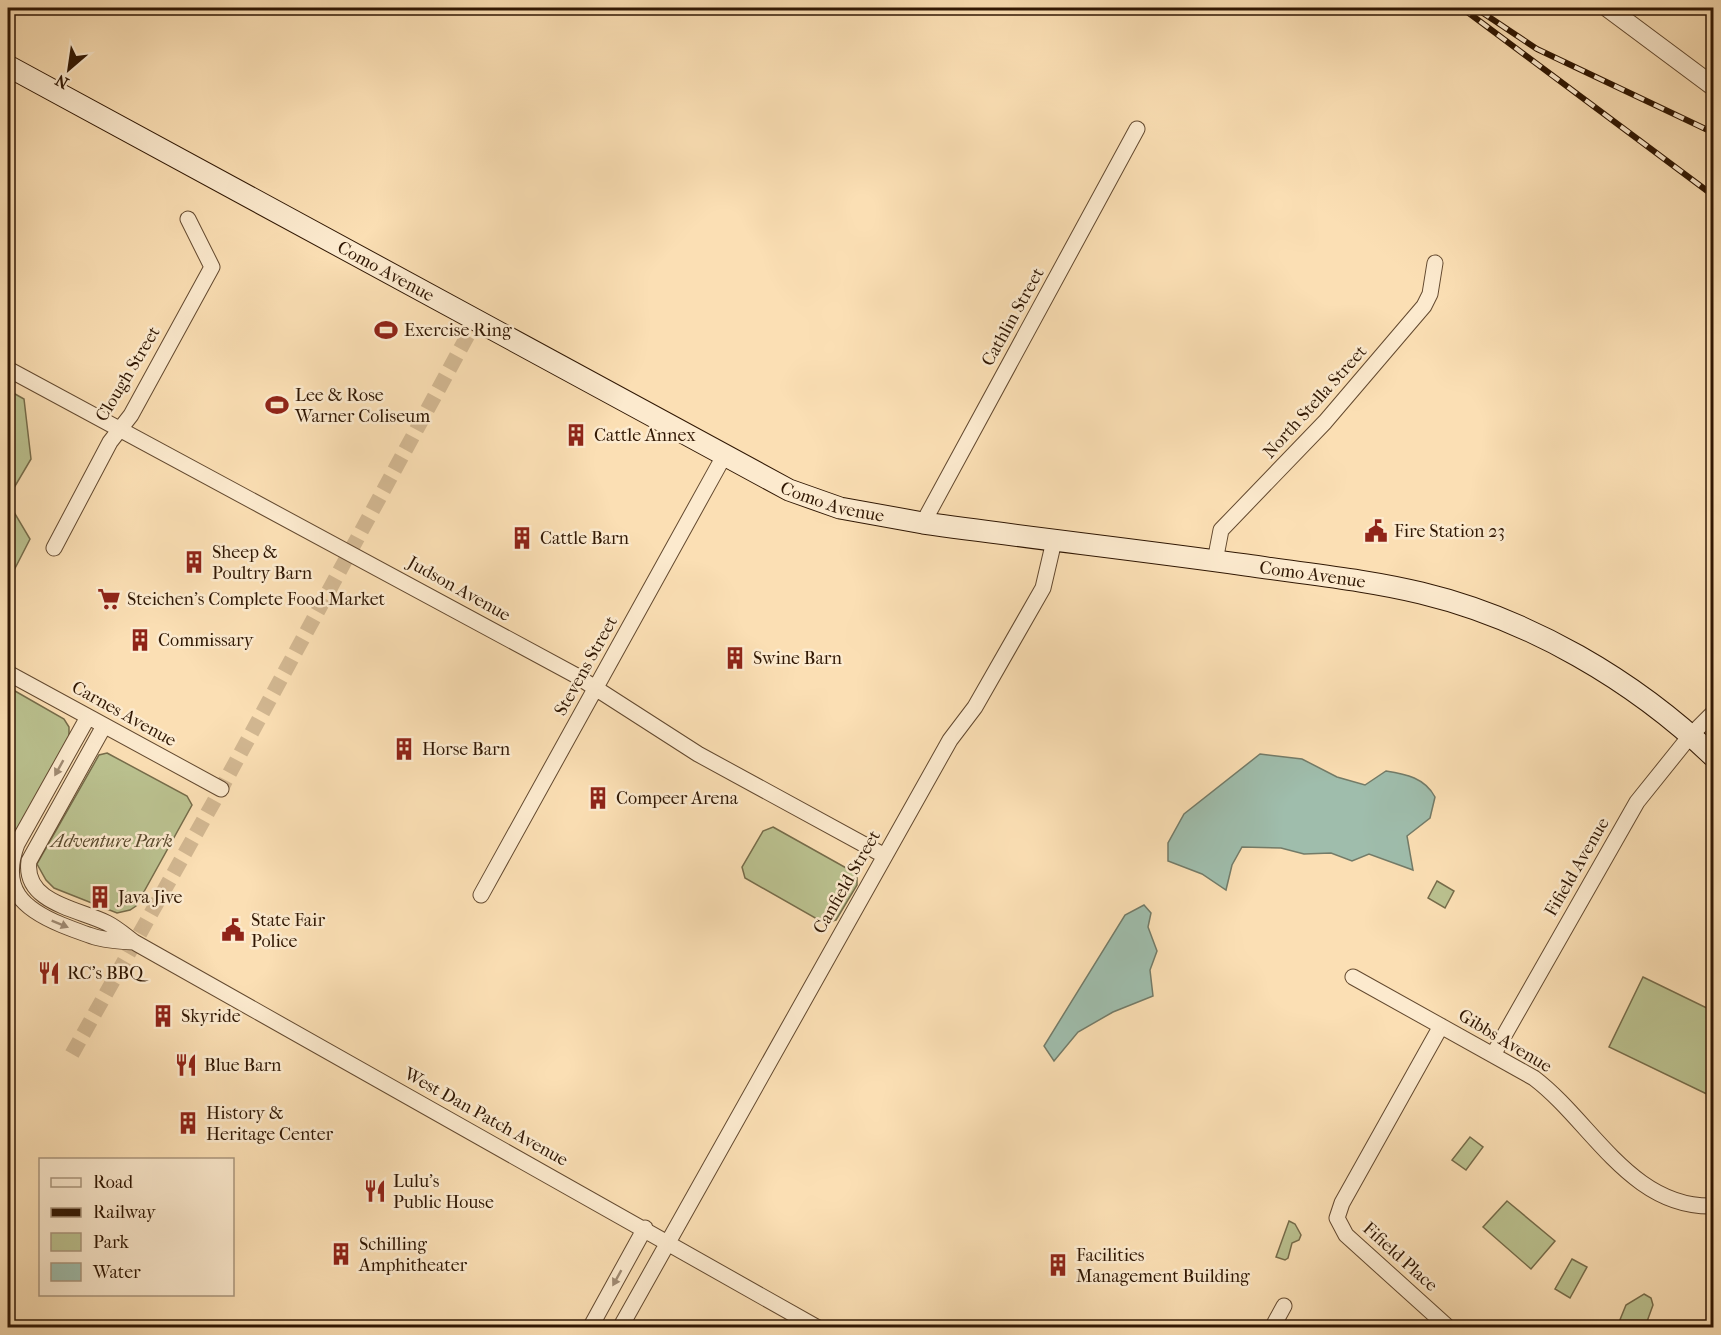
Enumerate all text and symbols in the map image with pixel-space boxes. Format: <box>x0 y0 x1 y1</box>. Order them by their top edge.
north arrow <box>39 39 99 99</box>
text: N <box>51 70 72 93</box>
street label: Como Avenue <box>334 236 438 306</box>
street label: Cathlin Street <box>977 264 1049 370</box>
sports icon: Exercise Ring <box>373 317 399 343</box>
place label: Exercise Ring <box>404 320 512 341</box>
street label: Clough Street <box>91 322 165 425</box>
street label: North Stella Street <box>1259 341 1372 463</box>
place label: Lee & Rose Warner Coliseum <box>294 385 430 427</box>
sports icon: Lee & Rose Warner Coliseum <box>264 392 290 418</box>
building icon: Cattle Annex <box>563 422 589 448</box>
place label: Cattle Annex <box>594 425 696 446</box>
street label: Como Avenue <box>777 477 886 526</box>
public building icon: Fire Station 23 <box>1363 518 1389 544</box>
place label: Fire Station 23 <box>1394 521 1505 542</box>
building icon: Cattle Barn <box>509 525 535 551</box>
place label: Cattle Barn <box>540 528 630 549</box>
place label: Sheep & Poultry Barn <box>212 542 313 584</box>
building icon: Sheep & Poultry Barn <box>181 549 207 575</box>
street label: Judson Avenue <box>402 551 514 626</box>
street label: Como Avenue <box>1258 557 1367 592</box>
supermarket icon: Steichen's Complete Food Market <box>96 586 122 612</box>
place label: Steichen's Complete Food Market <box>127 589 386 610</box>
street label: Stevens Street <box>550 612 622 719</box>
building icon: Commissary <box>127 627 153 653</box>
place label: Commissary <box>158 630 255 651</box>
building icon: Swine Barn <box>722 645 748 671</box>
place label: Swine Barn <box>753 648 843 669</box>
street label: Carnes Avenue <box>68 677 180 751</box>
building icon: Horse Barn <box>391 736 417 762</box>
place label: Horse Barn <box>422 739 511 760</box>
one-way arrow <box>54 760 64 777</box>
building icon: Compeer Arena <box>585 785 611 811</box>
place label: Compeer Arena <box>616 788 739 809</box>
street label: Fifield Avenue <box>1540 814 1614 920</box>
street label: Canfield Street <box>809 826 885 937</box>
park label: Adventure Park <box>49 831 173 852</box>
building icon: Java Jive <box>87 884 113 910</box>
place label: Java Jive <box>116 887 183 908</box>
place label: State Fair Police <box>251 910 325 952</box>
public building icon: State Fair Police <box>220 917 246 943</box>
one-way arrow <box>52 920 70 930</box>
restaurant icon: RC's BBQ <box>36 960 62 986</box>
place label: RC's BBQ <box>67 963 149 984</box>
building icon: Skyride <box>150 1003 176 1029</box>
street label: Gibbs Avenue <box>1454 1005 1556 1077</box>
place label: Skyride <box>181 1006 241 1027</box>
restaurant icon: Blue Barn <box>173 1052 199 1078</box>
place label: Blue Barn <box>204 1055 282 1076</box>
street label: West Dan Patch Avenue <box>400 1063 572 1171</box>
place label: History & Heritage Center <box>206 1103 334 1145</box>
building icon: History & Heritage Center <box>175 1110 201 1136</box>
legend <box>39 1158 234 1296</box>
place label: Lulu's Public House <box>393 1171 494 1213</box>
text: Road <box>93 1172 133 1193</box>
restaurant icon: Lulu's Public House <box>362 1178 388 1204</box>
text: Railway <box>93 1202 157 1223</box>
street label: Fifield Place <box>1358 1218 1442 1296</box>
text: Park <box>93 1232 130 1253</box>
place label: Schilling Amphitheater <box>358 1234 468 1276</box>
building icon: Schilling Amphitheater <box>328 1241 354 1267</box>
place label: Facilities Management Building <box>1076 1245 1250 1287</box>
building icon: Facilities Management Building <box>1045 1252 1071 1278</box>
text: Water <box>92 1262 141 1283</box>
one-way arrow <box>612 1270 623 1286</box>

